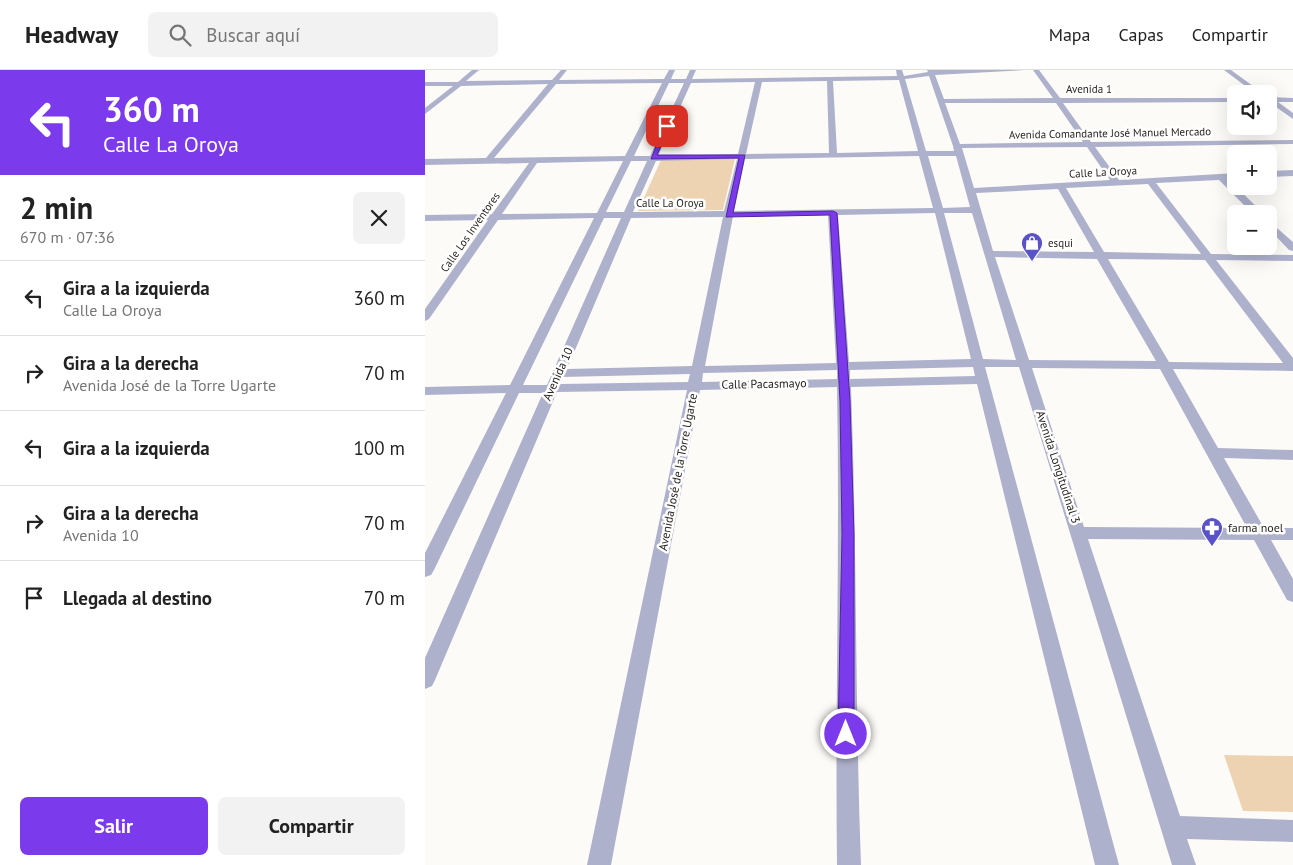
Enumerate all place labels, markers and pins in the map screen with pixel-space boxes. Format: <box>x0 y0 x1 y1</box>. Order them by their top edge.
pin <box>646 105 688 147</box>
shop icon: esqui <box>1020 231 1044 262</box>
place label: esqui <box>1048 236 1073 250</box>
pharmacy icon: farma noel <box>1200 516 1224 547</box>
place label: farma noel <box>1228 520 1284 535</box>

